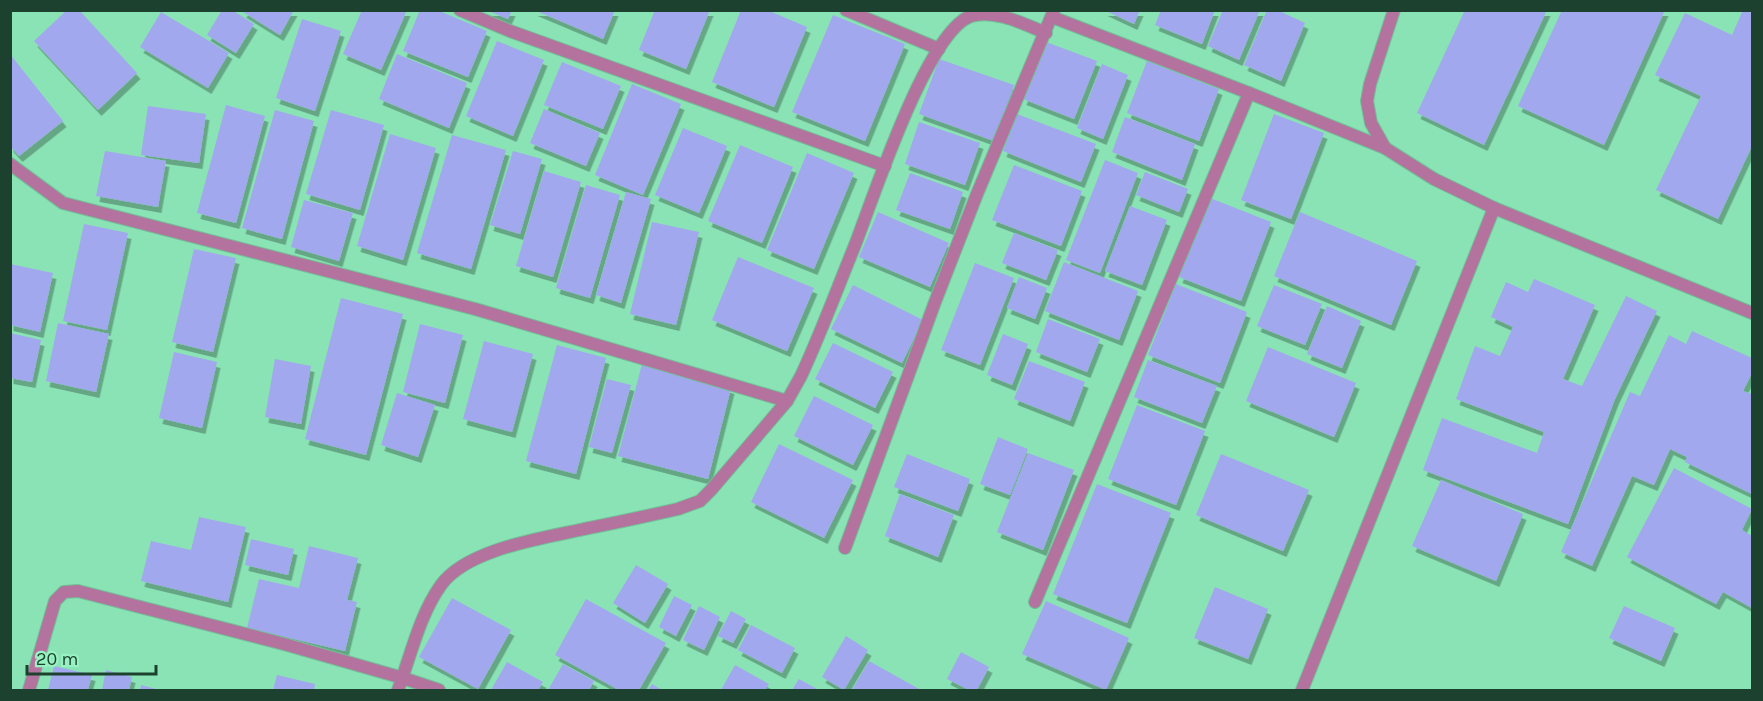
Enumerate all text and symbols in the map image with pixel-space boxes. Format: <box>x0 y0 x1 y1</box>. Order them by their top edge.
scale bar <box>27 638 156 676</box>
text: 20 m <box>36 648 78 670</box>

